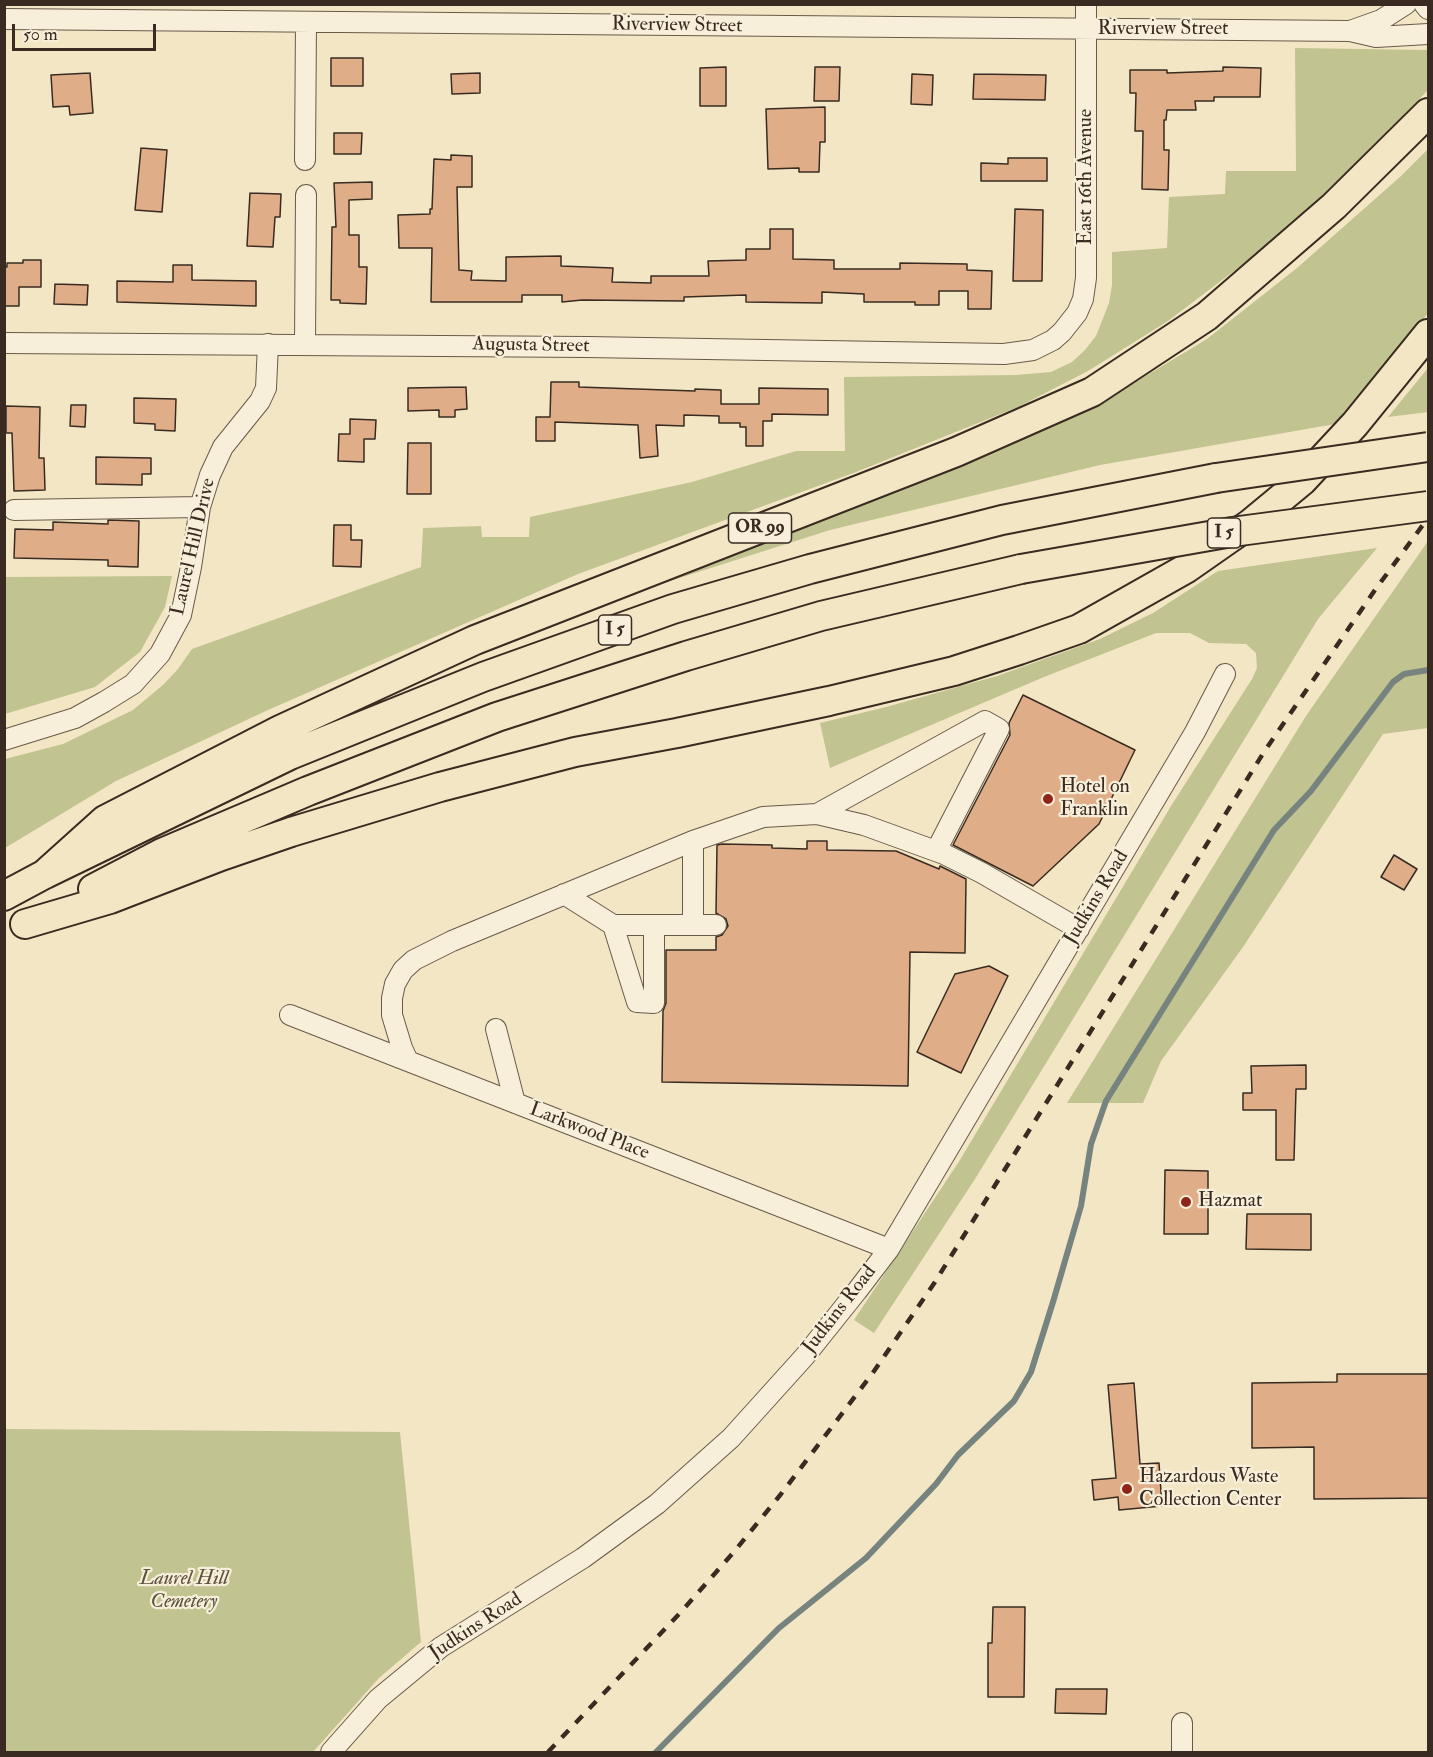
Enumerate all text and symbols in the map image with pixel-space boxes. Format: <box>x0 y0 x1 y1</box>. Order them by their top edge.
scale bar <box>15 12 159 50</box>
street label: Riverview Street <box>611 13 743 39</box>
street label: Riverview Street <box>1098 18 1228 42</box>
text: 50 m <box>23 23 58 46</box>
street label: East 16th Avenue <box>1075 109 1099 245</box>
street label: Augusta Street <box>472 333 590 359</box>
street label: Laurel Hill Drive <box>167 476 221 618</box>
road number: OR 99 <box>728 513 792 543</box>
road number: I 5 <box>1208 518 1240 548</box>
road number: I 5 <box>598 615 632 645</box>
place label: Hotel on Franklin <box>1060 776 1130 823</box>
marker: Hotel on Franklin <box>1041 792 1055 806</box>
street label: Judkins Road <box>1059 846 1135 950</box>
street label: Larkwood Place <box>526 1098 652 1166</box>
place label: Hazmat <box>1198 1190 1263 1214</box>
marker: Hazmat <box>1179 1195 1193 1209</box>
street label: Judkins Road <box>798 1261 882 1359</box>
place label: Hazardous Waste Collection Center <box>1139 1466 1281 1513</box>
marker: Hazardous Waste Collection Center <box>1120 1482 1134 1496</box>
park label: Laurel Hill Cemetery <box>140 1568 228 1615</box>
street label: Judkins Road <box>425 1588 527 1666</box>

